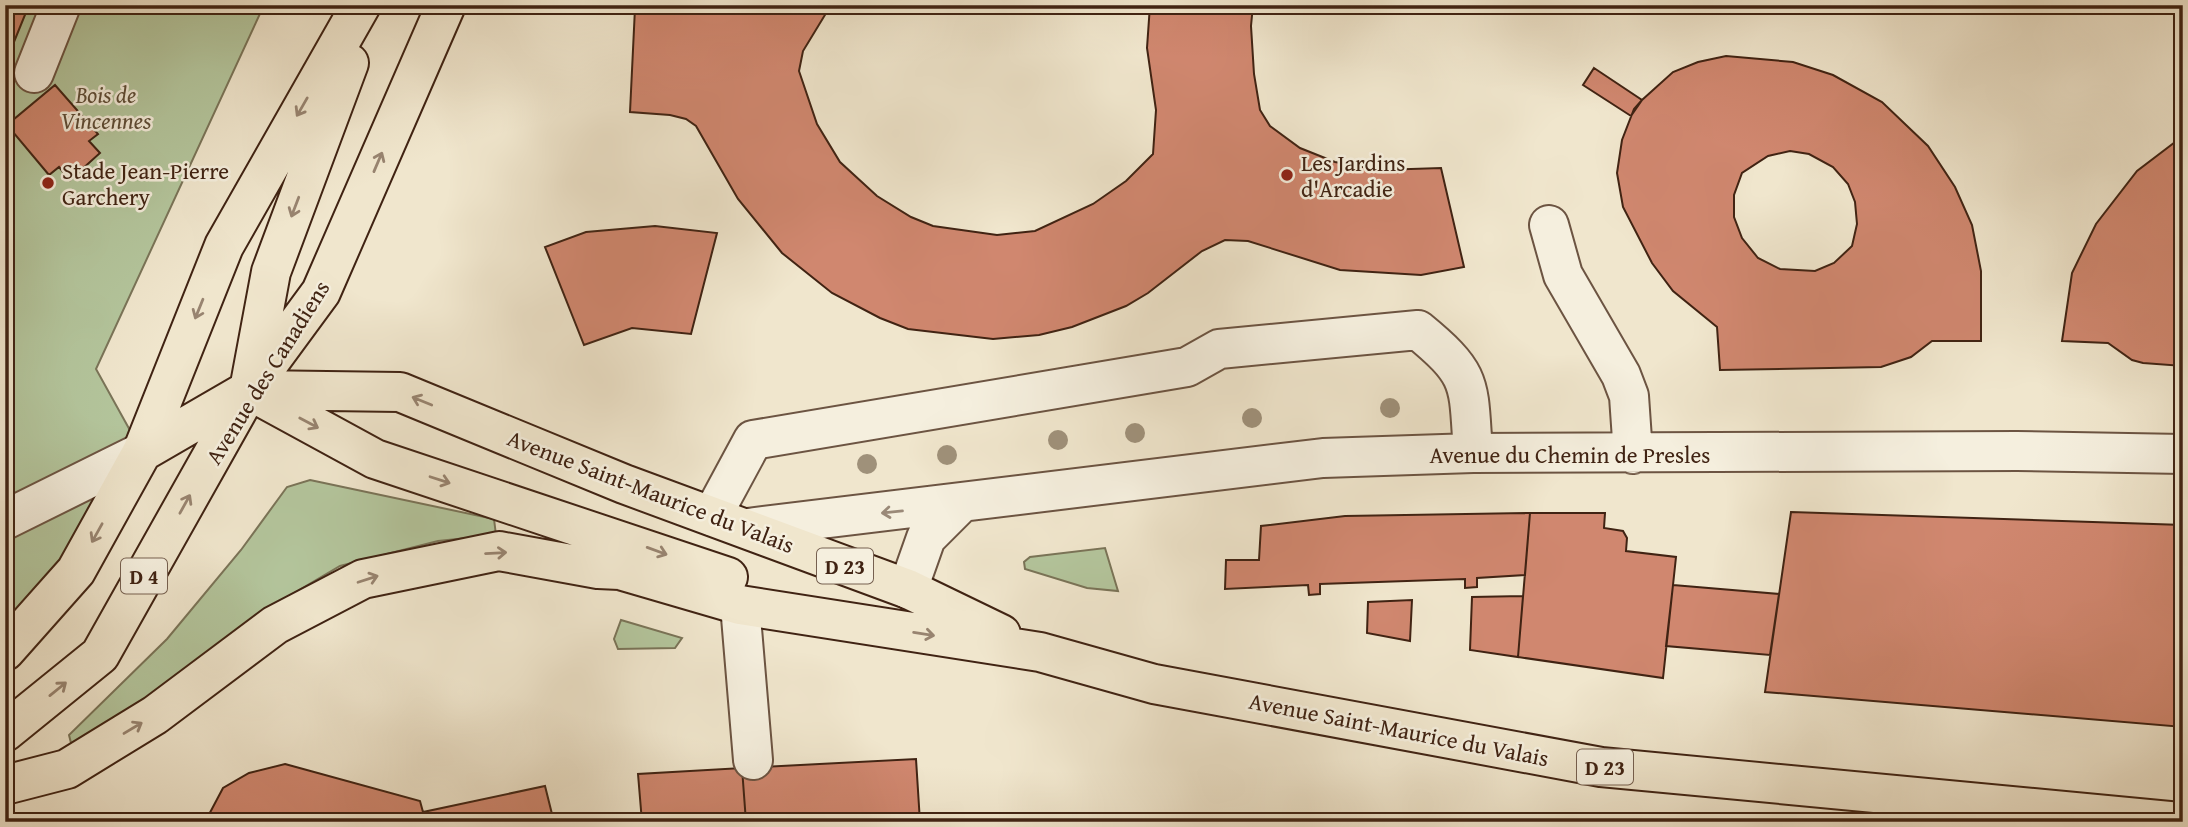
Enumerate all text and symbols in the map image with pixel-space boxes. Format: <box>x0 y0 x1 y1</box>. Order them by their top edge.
park label: Bois de Vincennes <box>61 78 152 137</box>
one-way arrow <box>295 96 308 117</box>
place label: Les Jardins d'Arcadie <box>1301 146 1405 205</box>
one-way arrow <box>372 152 385 173</box>
place label: Stade Jean-Pierre Garchery <box>62 154 229 213</box>
marker: Les Jardins d'Arcadie <box>1279 167 1295 183</box>
marker: Stade Jean-Pierre Garchery <box>40 175 56 191</box>
one-way arrow <box>287 195 300 217</box>
street label: Avenue des Canadiens <box>197 273 337 471</box>
one-way arrow <box>191 298 204 319</box>
one-way arrow <box>412 394 434 407</box>
one-way arrow <box>298 417 319 430</box>
street label: Avenue Saint-Maurice du Valais <box>503 421 799 561</box>
street label: Avenue du Chemin de Presles <box>1430 438 1710 471</box>
one-way arrow <box>429 475 451 487</box>
one-way arrow <box>178 494 192 514</box>
one-way arrow <box>881 505 904 518</box>
one-way arrow <box>89 523 103 543</box>
one-way arrow <box>484 546 507 559</box>
one-way arrow <box>645 546 667 558</box>
road number: D 23 <box>817 548 873 584</box>
road number: D 4 <box>121 558 167 594</box>
one-way arrow <box>356 572 378 585</box>
one-way arrow <box>912 628 935 641</box>
one-way arrow <box>49 681 67 697</box>
street label: Avenue Saint-Maurice du Valais <box>1246 684 1552 774</box>
one-way arrow <box>123 721 143 735</box>
road number: D 23 <box>1577 750 1633 784</box>

